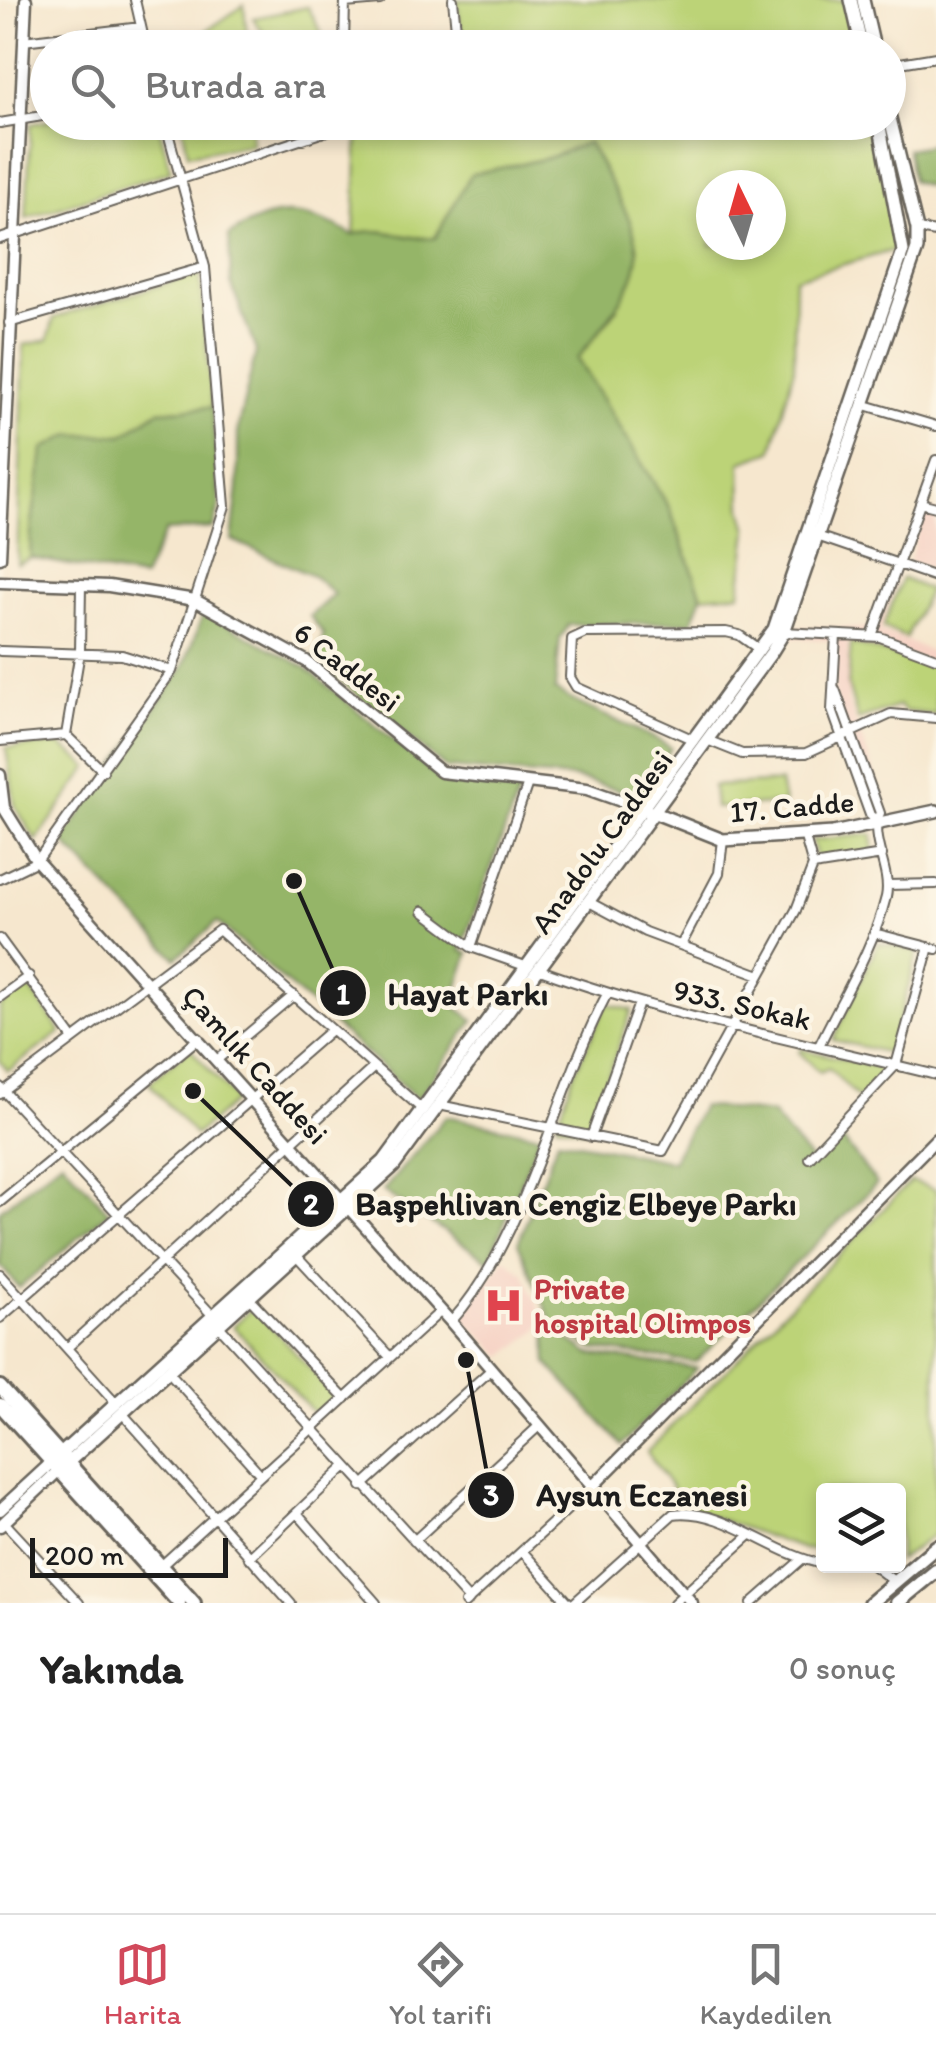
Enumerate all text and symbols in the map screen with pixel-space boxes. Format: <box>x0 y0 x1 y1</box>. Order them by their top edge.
search box <box>30 30 906 140</box>
icon: search <box>65 58 120 113</box>
text: Burada ara <box>145 62 327 108</box>
north arrow <box>696 170 786 260</box>
street label: 6 Caddesi <box>286 613 408 720</box>
street label: Anadolu Caddesi <box>523 743 681 941</box>
street label: 17. Cadde <box>728 783 856 830</box>
callout: Hayat Parkı <box>318 962 567 1024</box>
street label: 933. Sokak <box>670 971 815 1038</box>
text: 1 <box>336 975 350 1012</box>
text: Hayat Parkı <box>388 975 548 1013</box>
street label: Çamlık Caddesi <box>174 978 336 1152</box>
callout: Başpehlivan Cengiz Elbeye Parkı <box>286 1173 816 1235</box>
text: 2 <box>303 1185 319 1222</box>
text: Başpehlivan Cengiz Elbeye Parkı <box>355 1185 797 1223</box>
place label: Private hospital Olimpos <box>534 1270 751 1341</box>
hospital icon: Private hospital Olimpos <box>483 1285 525 1327</box>
callout: Aysun Eczanesi <box>466 1464 768 1526</box>
text: 3 <box>483 1476 499 1513</box>
text: Aysun Eczanesi <box>535 1476 748 1514</box>
map controls <box>816 1483 906 1573</box>
button: layers <box>816 1483 906 1573</box>
scale bar <box>30 1533 228 1578</box>
text: 200 m <box>45 1538 124 1572</box>
text: Yakında <box>40 1643 183 1694</box>
text: 0 sonuç <box>789 1649 896 1687</box>
tab: Harita <box>104 1937 181 2031</box>
tab: Yol tarifi <box>389 1937 492 2031</box>
tab: Kaydedilen <box>700 1937 832 2031</box>

